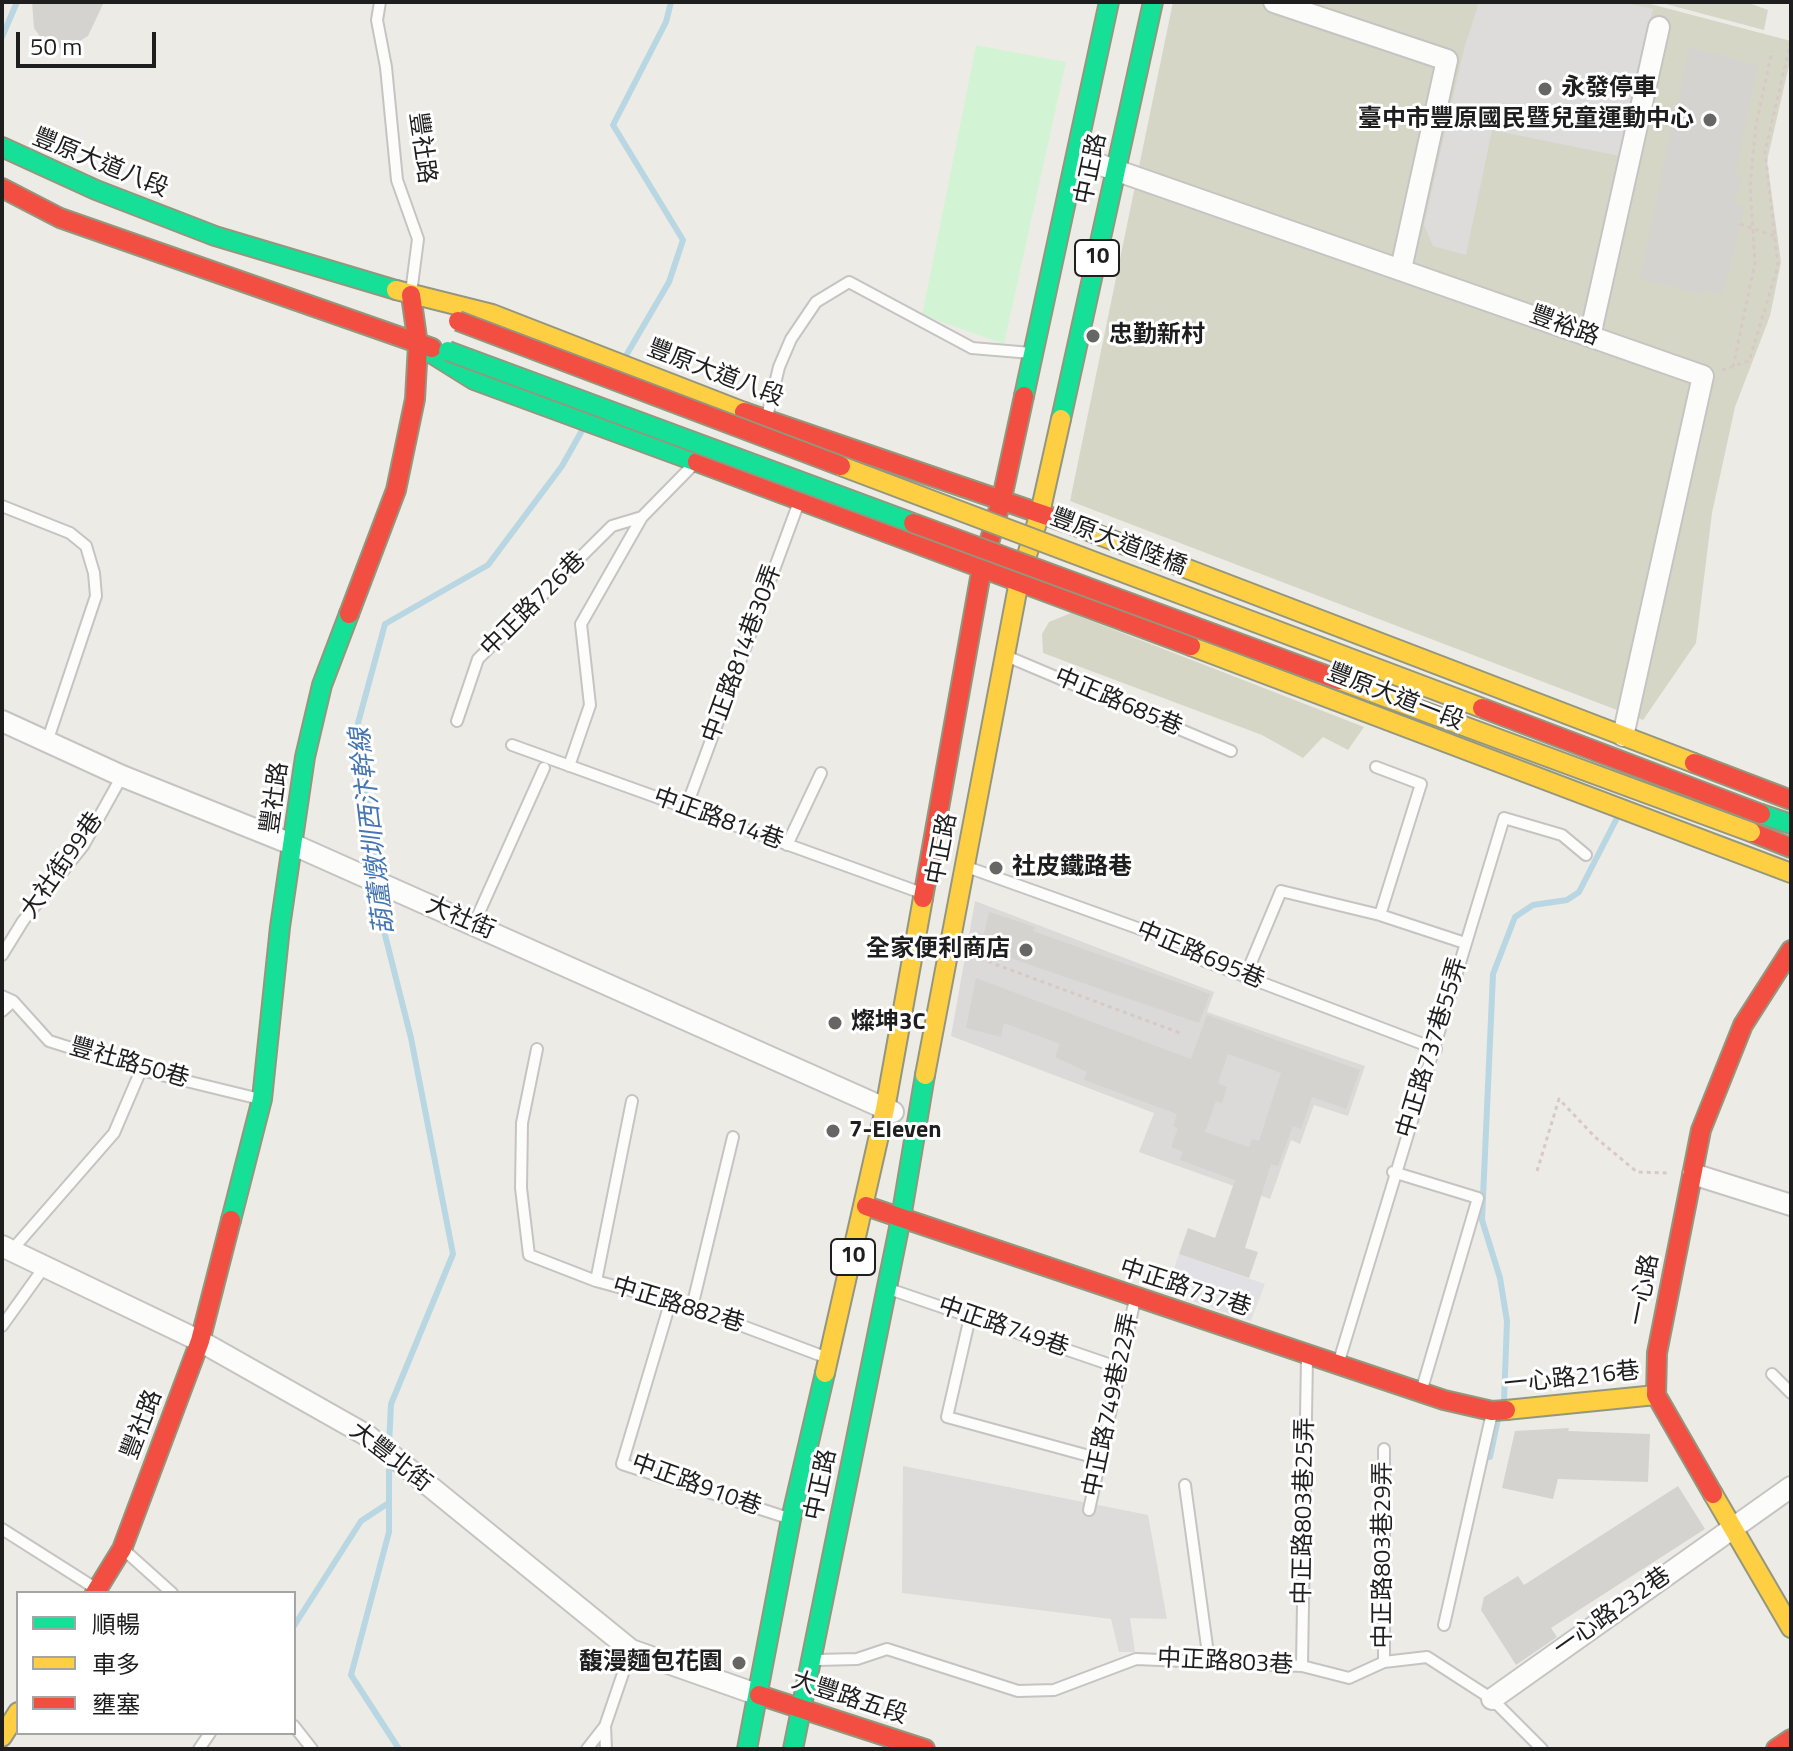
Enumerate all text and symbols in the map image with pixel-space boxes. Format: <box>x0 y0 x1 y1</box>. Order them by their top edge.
scale bar <box>20 16 160 66</box>
text: 50 m <box>30 28 82 64</box>
place label: 永發停車 <box>1561 75 1657 103</box>
marker: 永發停車 <box>1536 80 1554 98</box>
place label: 臺中市豐原國民暨兒童運動中心 <box>1358 106 1694 134</box>
street label: 豐社路 <box>402 110 440 186</box>
marker: 臺中市豐原國民暨兒童運動中心 <box>1701 111 1719 129</box>
street label: 豐原大道八段 <box>28 124 172 204</box>
street label: 中正路 <box>1070 131 1114 207</box>
road number: 10 <box>1075 240 1119 276</box>
street label: 豐裕路 <box>1525 301 1603 353</box>
place label: 忠勤新村 <box>1109 322 1205 350</box>
marker: 忠勤新村 <box>1084 327 1102 345</box>
street label: 豐原大道八段 <box>643 335 787 413</box>
street label: 豐原大道陸橋 <box>1046 504 1190 582</box>
street label: 中正路726巷 <box>476 547 592 663</box>
street label: 中正路814巷30弄 <box>697 561 789 747</box>
street label: 豐原大道一段 <box>1323 659 1467 737</box>
street label: 中正路685巷 <box>1050 663 1186 743</box>
water label: 葫蘆燉圳西汴幹線 <box>346 726 402 936</box>
street label: 豐社路 <box>257 760 295 836</box>
street label: 中正路814巷 <box>649 783 787 857</box>
street label: 大社街99巷 <box>16 807 110 925</box>
street label: 中正路 <box>922 811 964 887</box>
place label: 社皮鐵路巷 <box>1012 854 1132 882</box>
marker: 社皮鐵路巷 <box>987 859 1005 877</box>
street label: 大社街 <box>421 892 499 946</box>
street label: 中正路695巷 <box>1132 916 1268 996</box>
place label: 全家便利商店 <box>866 936 1010 964</box>
marker: 全家便利商店 <box>1017 941 1035 959</box>
street label: 中正路737巷55弄 <box>1392 954 1474 1142</box>
place label: 燦坤3C <box>851 1009 925 1037</box>
marker: 燦坤3C <box>826 1014 844 1032</box>
street label: 豐社路50巷 <box>66 1033 192 1095</box>
place label: 7-Eleven <box>849 1117 941 1145</box>
marker: 7-Eleven <box>824 1122 842 1140</box>
road number: 10 <box>831 1239 875 1275</box>
street label: 一心路 <box>1624 1252 1666 1328</box>
street label: 中正路737巷 <box>1116 1254 1254 1324</box>
street label: 中正路882巷 <box>609 1272 747 1340</box>
street label: 中正路749巷 <box>934 1292 1072 1364</box>
street label: 中正路749巷22弄 <box>1078 1310 1146 1500</box>
street label: 一心路216巷 <box>1503 1358 1641 1400</box>
street label: 豐社路 <box>117 1386 169 1464</box>
street label: 大豐北街 <box>343 1417 437 1499</box>
street label: 中正路803巷25弄 <box>1289 1417 1321 1605</box>
street label: 中正路 <box>800 1447 844 1523</box>
street label: 中正路910巷 <box>627 1449 765 1523</box>
street label: 中正路803巷29弄 <box>1370 1461 1398 1649</box>
street label: 一心路232巷 <box>1549 1562 1677 1664</box>
legend <box>16 1591 296 1735</box>
text: 順暢 <box>92 1606 140 1642</box>
street label: 中正路803巷 <box>1156 1645 1294 1681</box>
text: 車多 <box>92 1646 140 1682</box>
place label: 馥漫麵包花園 <box>579 1649 723 1677</box>
marker: 馥漫麵包花園 <box>730 1654 748 1672</box>
street label: 大豐路五段 <box>787 1667 911 1731</box>
text: 壅塞 <box>92 1686 140 1722</box>

